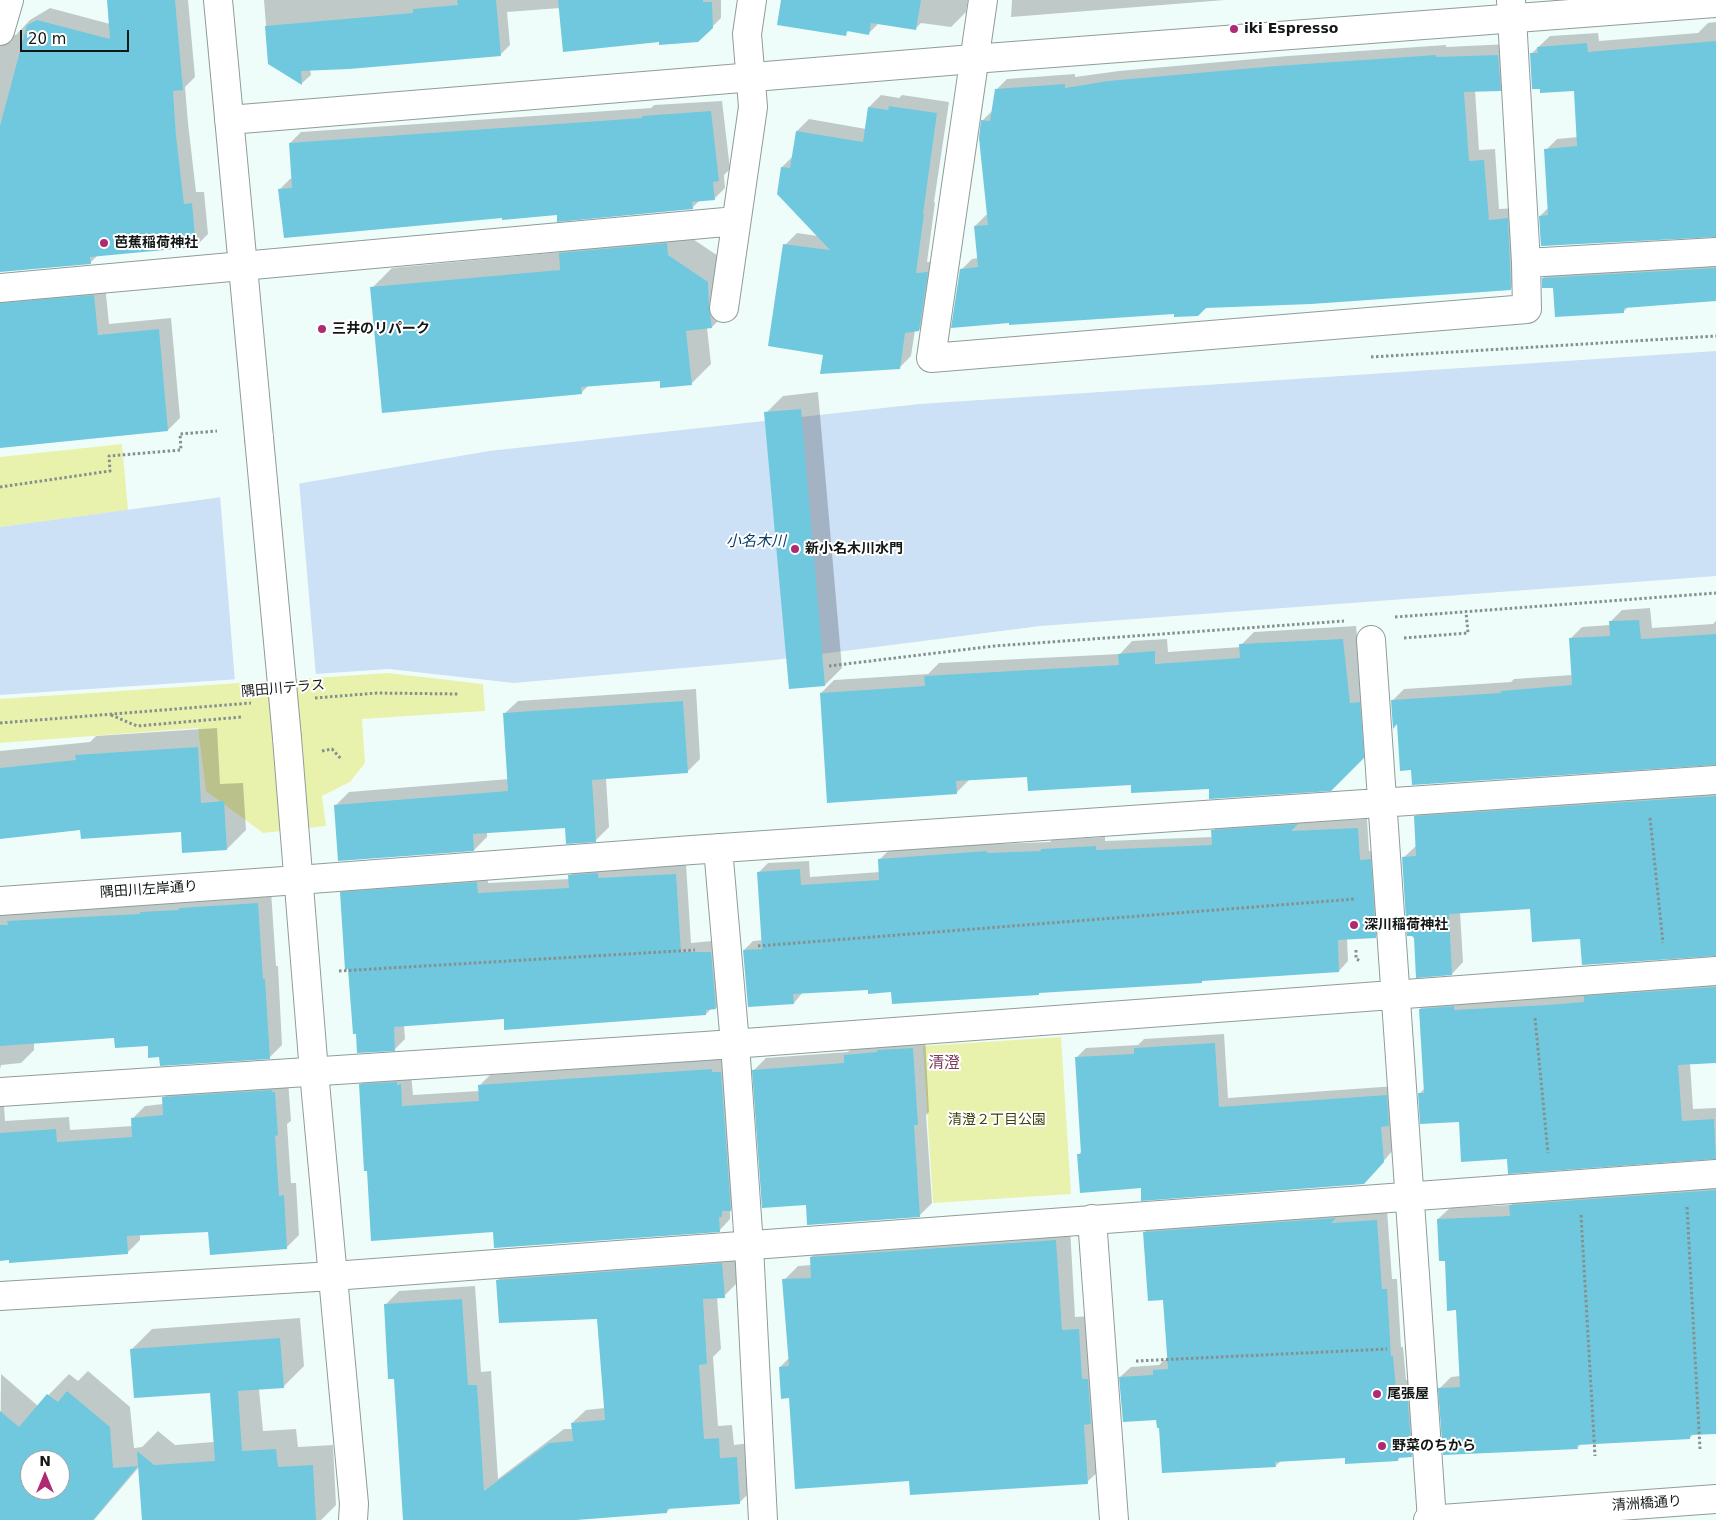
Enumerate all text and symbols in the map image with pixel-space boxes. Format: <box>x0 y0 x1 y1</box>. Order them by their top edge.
scale bar <box>22 20 131 52</box>
place label: iki Espresso <box>1244 21 1338 37</box>
marker: iki Espresso <box>1228 23 1240 35</box>
text: 20 m <box>28 30 66 48</box>
place label: 芭蕉稲荷神社 <box>114 235 198 251</box>
marker: 芭蕉稲荷神社 <box>98 237 110 249</box>
place label: 三井のリパーク <box>332 321 430 337</box>
marker: 三井のリパーク <box>316 323 328 335</box>
water label: 小名木川 <box>726 533 786 551</box>
place label: 新小名木川水門 <box>805 541 903 557</box>
marker: 新小名木川水門 <box>789 543 801 555</box>
street label: 隅田川テラス <box>240 677 326 701</box>
street label: 隅田川左岸通り <box>100 878 198 902</box>
place label: 深川稲荷神社 <box>1364 917 1448 933</box>
marker: 深川稲荷神社 <box>1348 919 1360 931</box>
district label: 清澄 <box>928 1054 960 1074</box>
park label: 清澄２丁目公園 <box>948 1112 1046 1128</box>
place label: 尾張屋 <box>1387 1386 1429 1402</box>
marker: 尾張屋 <box>1371 1388 1383 1400</box>
place label: 野菜のちから <box>1392 1438 1476 1454</box>
marker: 野菜のちから <box>1376 1440 1388 1452</box>
north arrow <box>20 1450 70 1500</box>
text: N <box>39 1453 51 1469</box>
street label: 清洲橋通り <box>1611 1493 1683 1515</box>

